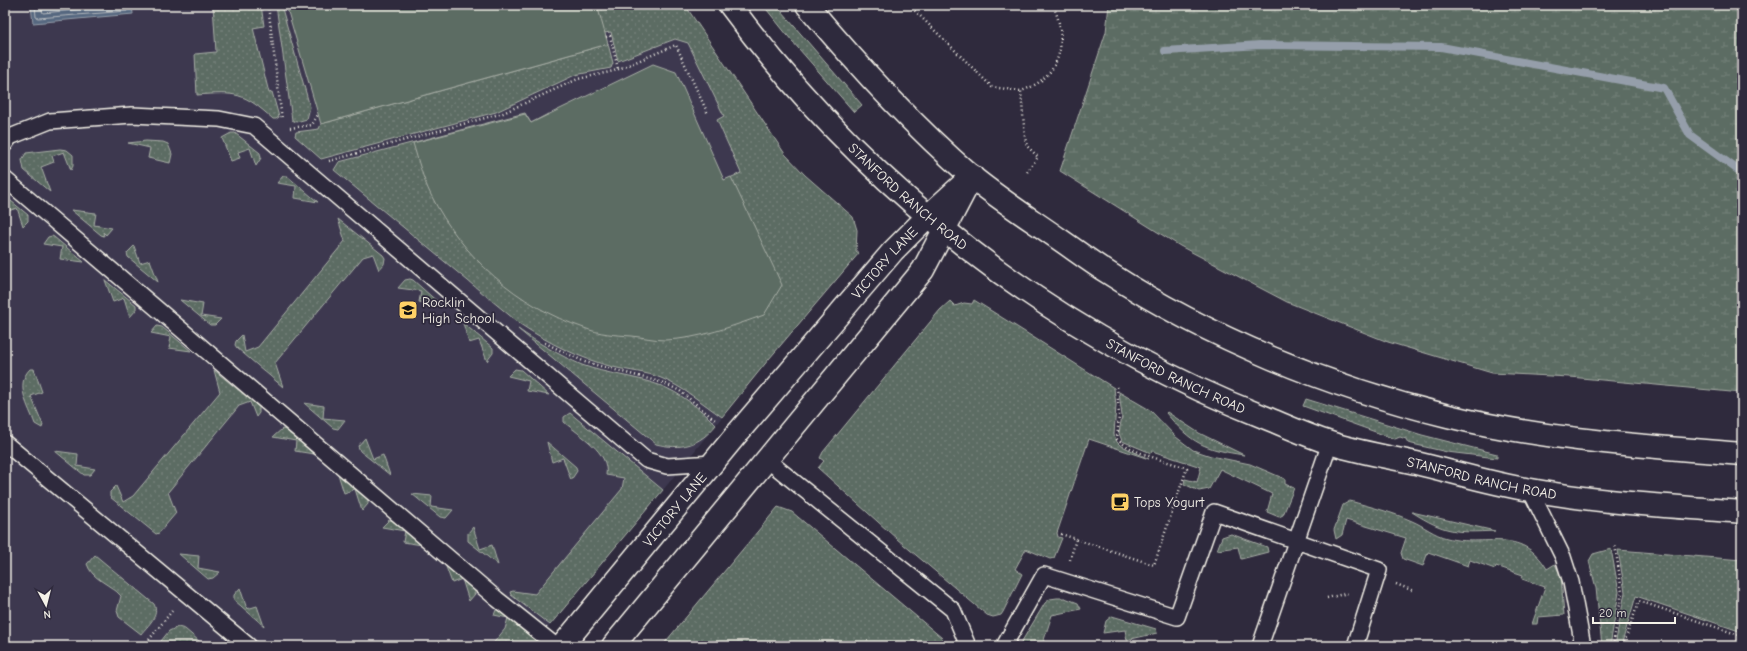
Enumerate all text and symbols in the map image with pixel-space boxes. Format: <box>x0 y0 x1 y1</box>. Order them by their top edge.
street label: STANFORD RANCH ROAD <box>845 140 971 254</box>
street label: VICTORY LANE <box>848 223 921 302</box>
place label: Rocklin High School <box>422 294 495 327</box>
school or university icon: Rocklin High School <box>397 299 419 321</box>
street label: STANFORD RANCH ROAD <box>1103 335 1248 418</box>
street label: STANFORD RANCH ROAD <box>1405 453 1558 503</box>
street label: VICTORY LANE <box>639 469 710 550</box>
cafe icon: Tops Yogurt <box>1109 491 1131 513</box>
place label: Tops Yogurt <box>1134 494 1205 511</box>
north arrow <box>26 585 66 625</box>
scale bar <box>1593 599 1675 625</box>
text: 20 m <box>1599 606 1627 620</box>
text: N <box>43 608 52 621</box>

